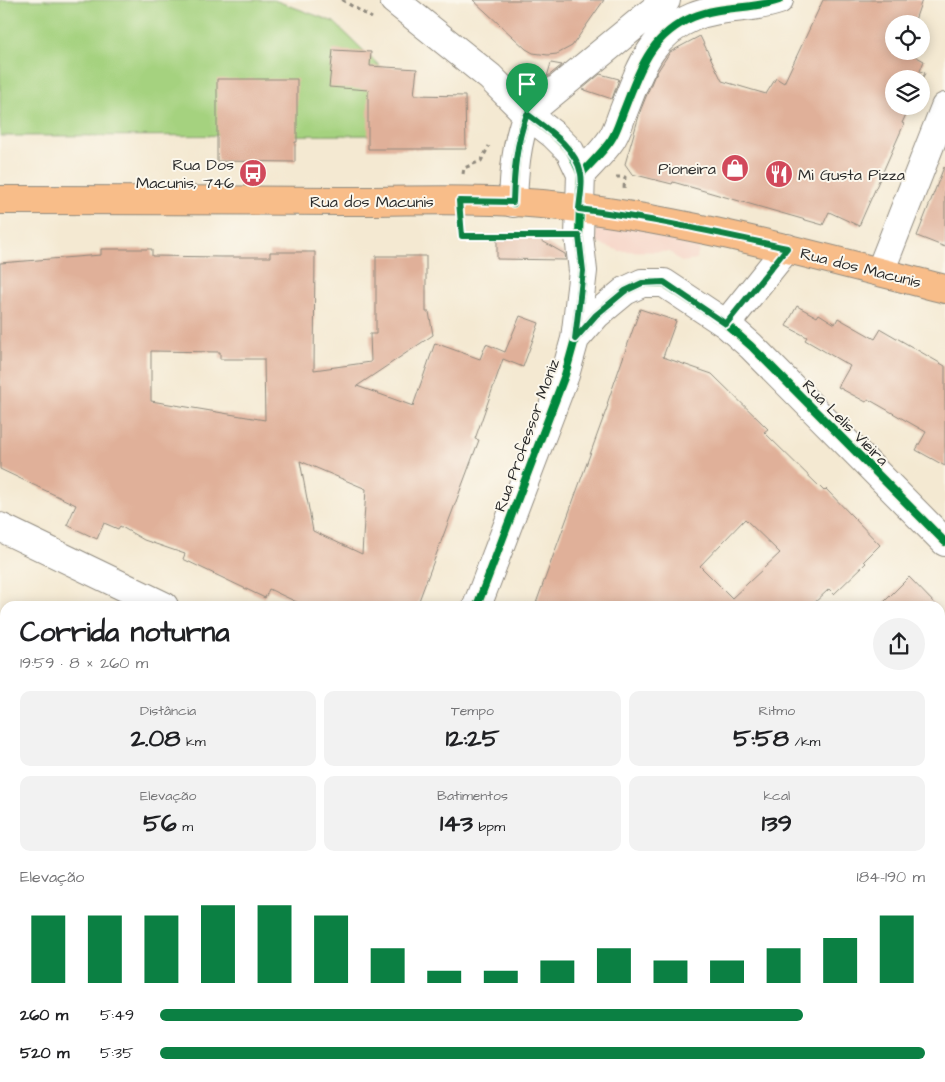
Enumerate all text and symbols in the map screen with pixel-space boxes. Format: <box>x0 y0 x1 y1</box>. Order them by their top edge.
map controls <box>885 15 930 115</box>
button: locate <box>885 15 930 60</box>
pin <box>506 63 548 114</box>
icon: arrive <box>513 70 541 98</box>
button: layers <box>885 70 930 115</box>
shop icon: Pioneira <box>720 153 750 183</box>
place label: Rua Dos Macunis, 746 <box>136 154 234 194</box>
bus stop icon: Rua Dos Macunis, 746 <box>238 158 268 188</box>
place label: Pioneira <box>658 158 716 180</box>
restaurant icon: Mi Gusta Pizza <box>764 159 794 189</box>
place label: Mi Gusta Pizza <box>798 164 905 186</box>
street label: Rua dos Macunis <box>310 191 434 213</box>
street label: Rua dos Macunis <box>798 242 923 294</box>
street label: Rua Professor Moniz <box>489 356 565 515</box>
street label: Rua Lelis Vieira <box>797 375 893 471</box>
text: Corrida noturna <box>20 613 230 652</box>
button: share <box>873 618 925 670</box>
text: 19:59 · 8 × 260 m <box>20 652 148 674</box>
text: Distância <box>140 701 196 721</box>
text: Tempo <box>451 701 494 721</box>
text: Ritmo <box>759 701 795 721</box>
text: 2.08 <box>131 721 181 756</box>
text: 12:25 <box>446 721 499 756</box>
text: 5:58 <box>733 721 789 756</box>
text: km <box>181 732 206 752</box>
text: /km <box>789 732 820 752</box>
text: Elevação <box>140 786 196 806</box>
text: Batimentos <box>437 786 508 806</box>
text: kcal <box>763 786 790 806</box>
text: 56 <box>143 806 177 841</box>
text: 143 <box>440 806 473 841</box>
text: 139 <box>762 806 792 841</box>
text: m <box>177 817 193 837</box>
text: bpm <box>473 817 505 837</box>
text: Elevação <box>20 866 84 888</box>
text: 184–190 m <box>857 866 925 888</box>
text: 260 m <box>20 1004 68 1026</box>
text: 5:49 <box>100 1004 134 1026</box>
text: 520 m <box>20 1042 69 1064</box>
text: 5:35 <box>100 1042 133 1064</box>

